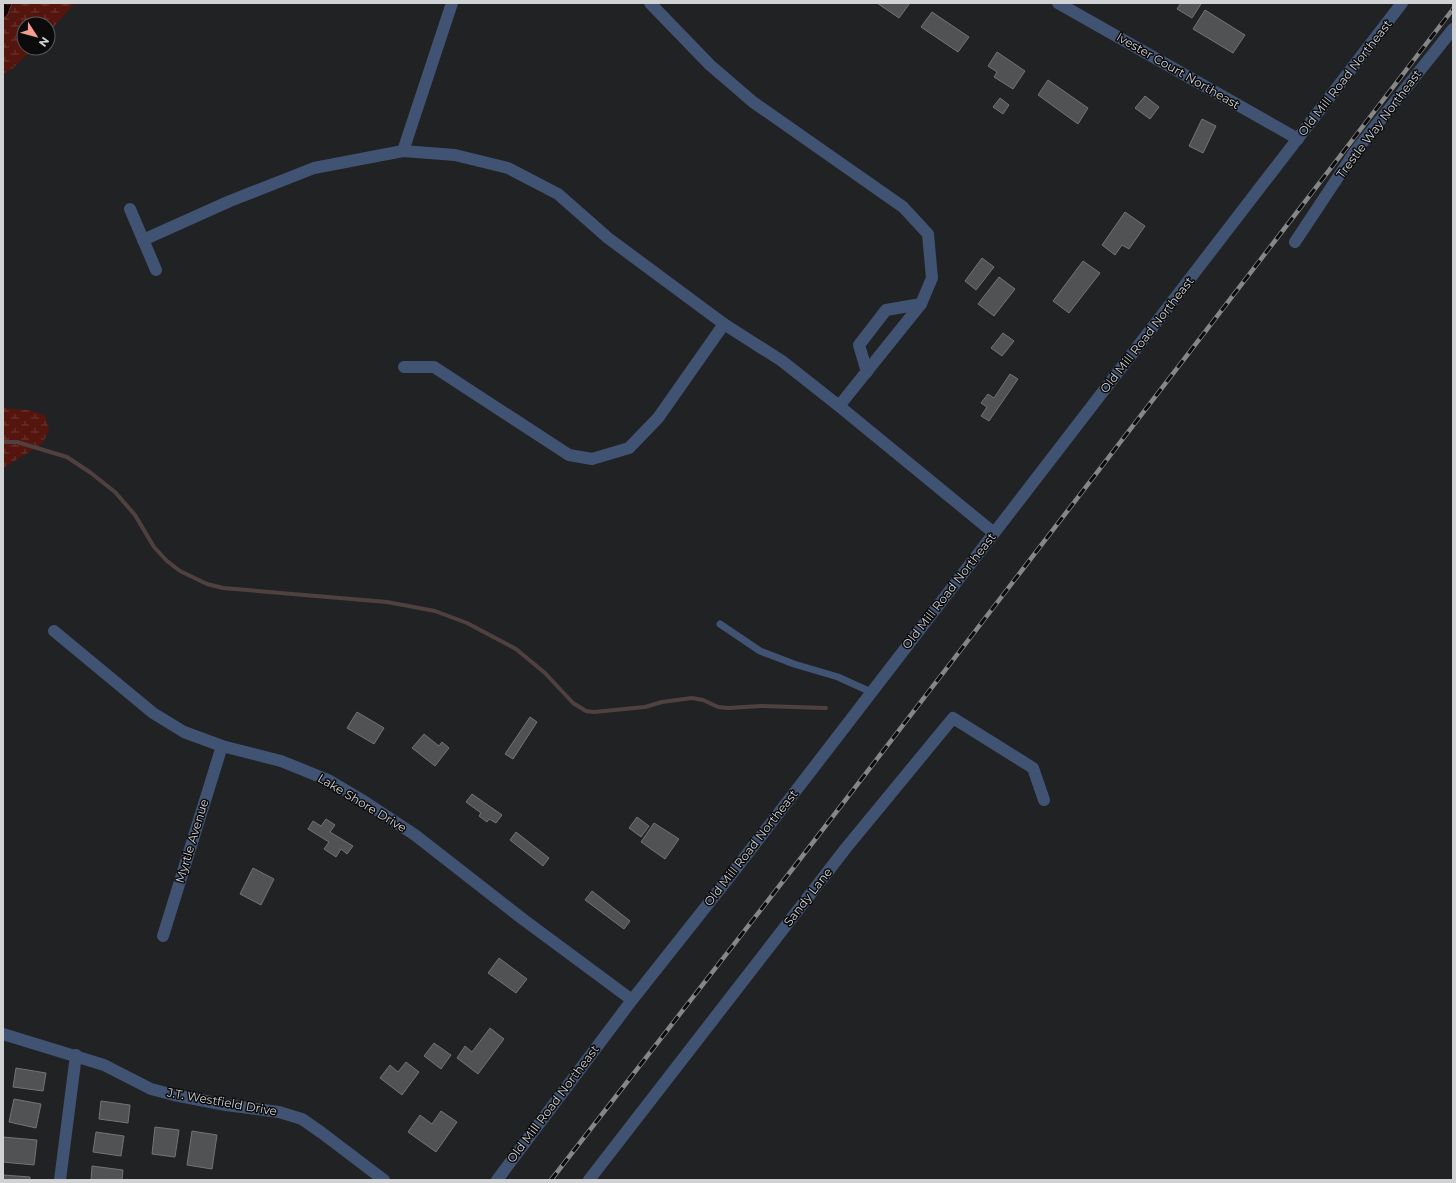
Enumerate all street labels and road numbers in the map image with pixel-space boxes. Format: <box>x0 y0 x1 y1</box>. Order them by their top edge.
street label: Old Mill Road Northeast <box>1295 16 1395 139</box>
street label: Ivester Court Northeast <box>1114 29 1243 112</box>
street label: Trestle Way Northeast <box>1333 66 1424 181</box>
street label: Old Mill Road Northeast <box>1097 273 1197 396</box>
street label: Old Mill Road Northeast <box>899 529 999 652</box>
street label: Lake Shore Drive <box>315 770 409 835</box>
street label: Old Mill Road Northeast <box>701 786 801 909</box>
street label: Myrtle Avenue <box>172 797 211 885</box>
street label: Sandy Lane <box>780 865 835 929</box>
street label: Old Mill Road Northeast <box>503 1042 602 1166</box>
street label: J.T. Westfield Drive <box>165 1084 278 1119</box>

